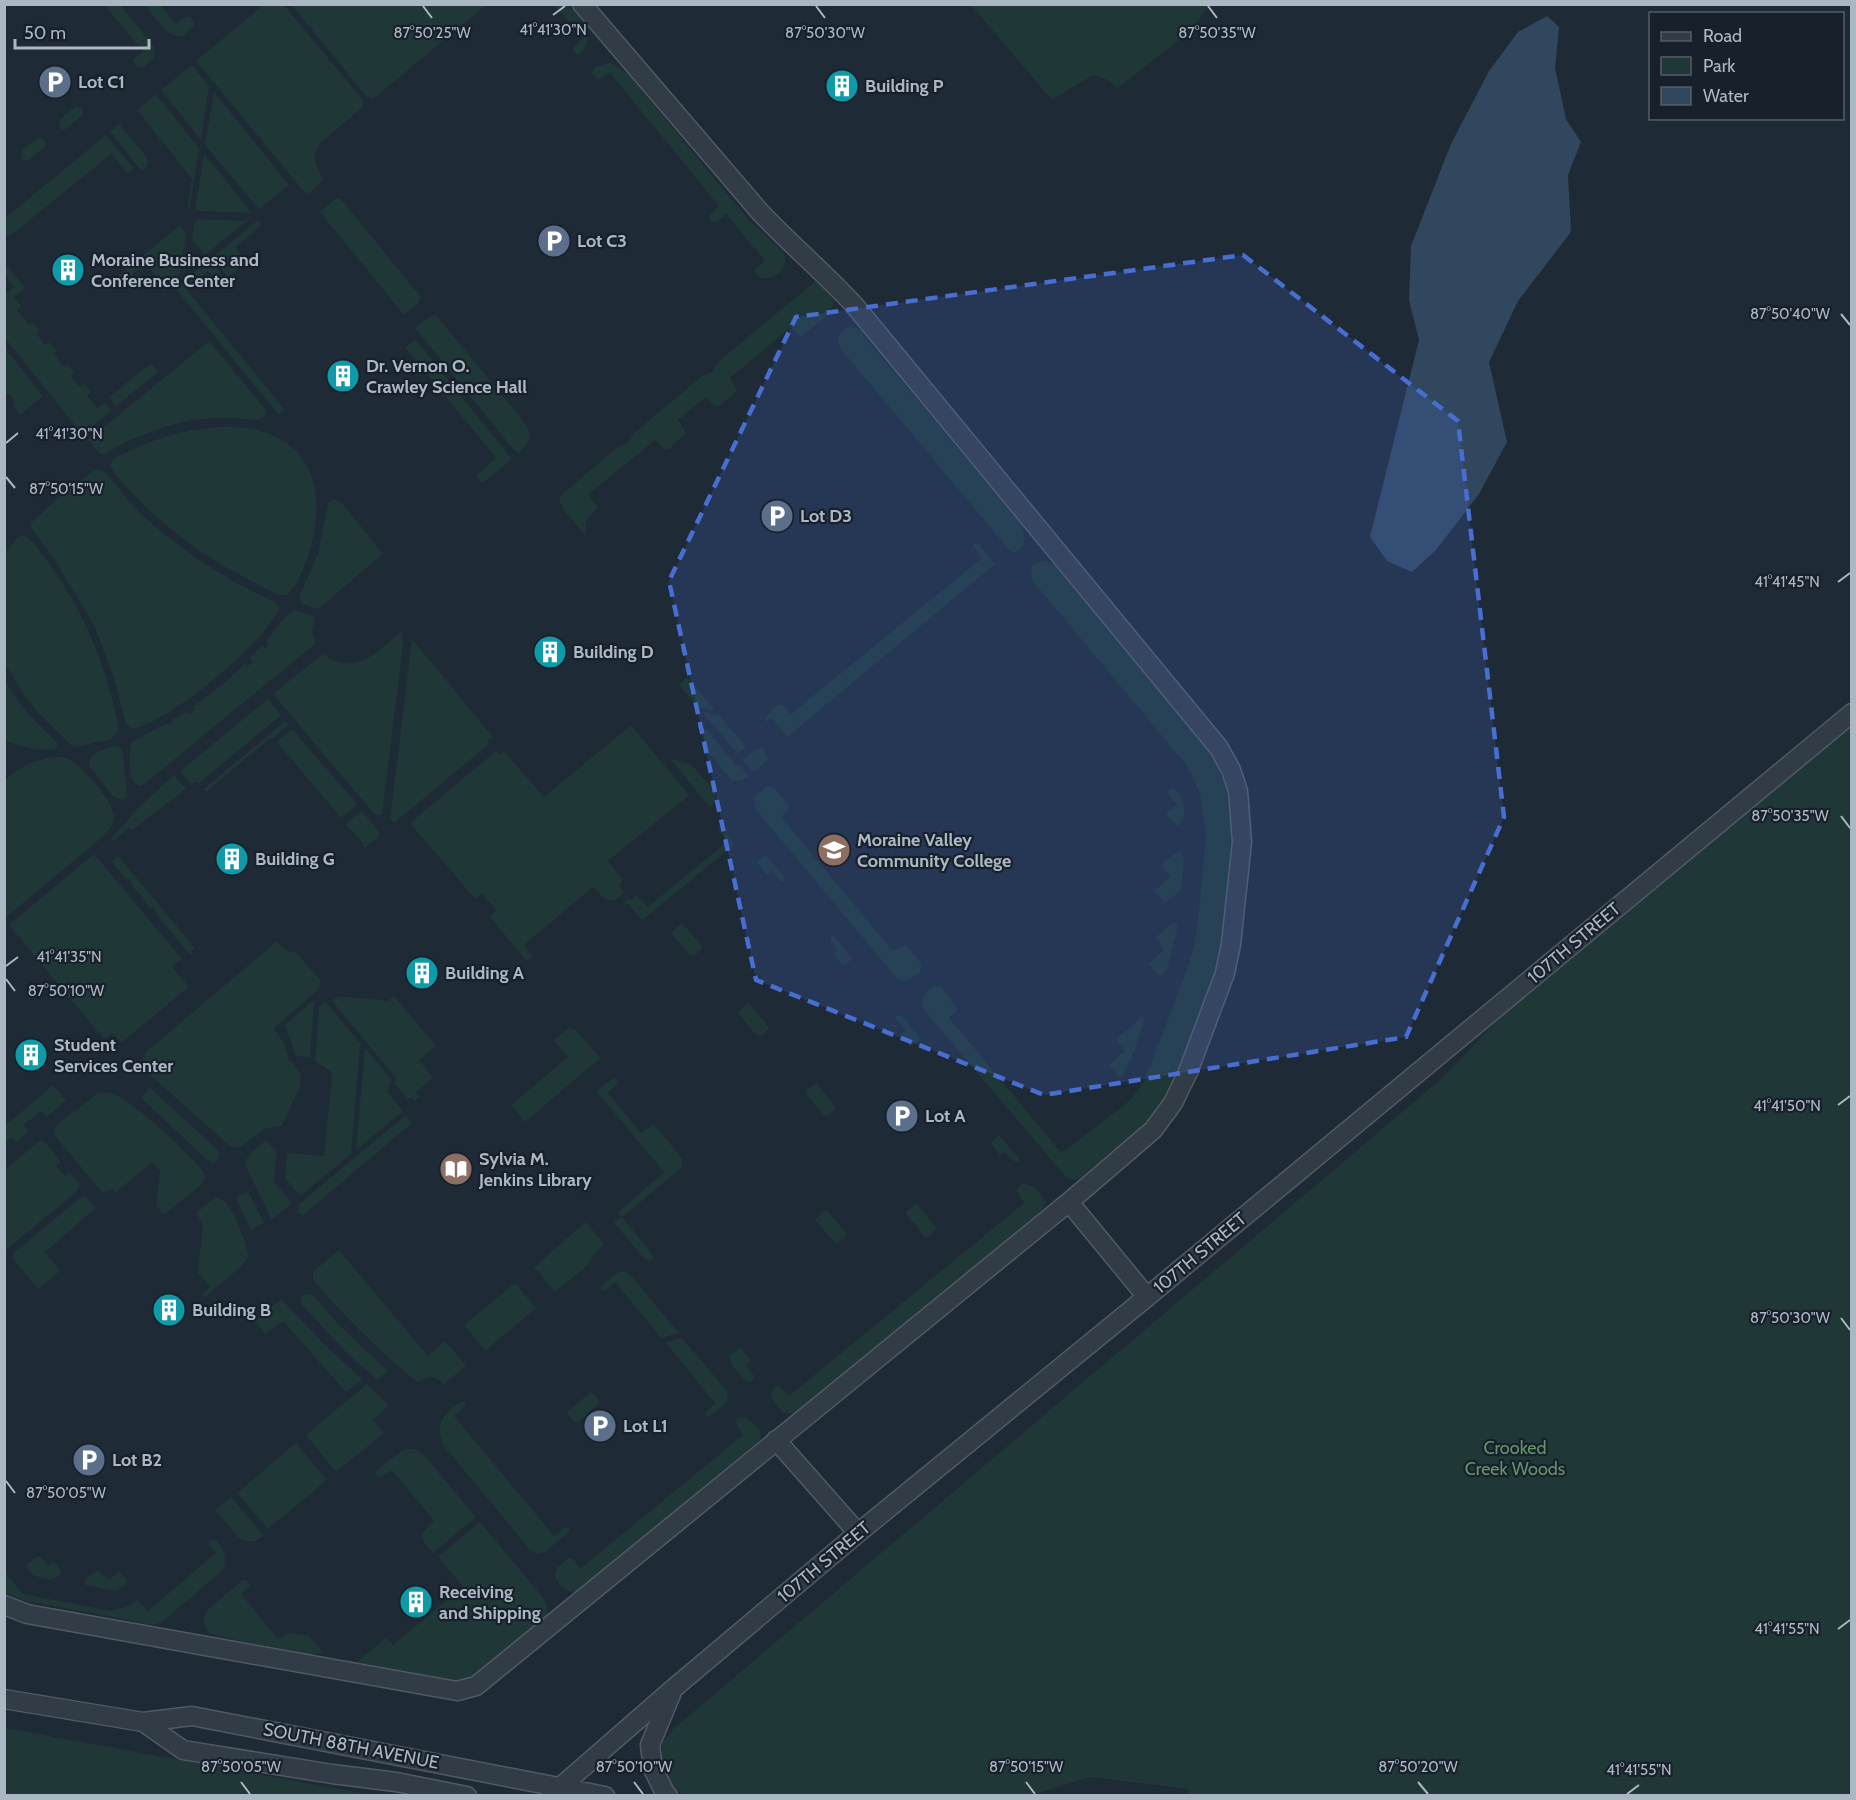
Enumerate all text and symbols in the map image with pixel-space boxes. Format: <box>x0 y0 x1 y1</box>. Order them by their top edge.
scale bar <box>15 12 148 50</box>
legend <box>1649 12 1844 120</box>
text: 41°41'30"N <box>519 21 587 39</box>
text: 50 m <box>24 22 66 44</box>
text: 87°50'25"W <box>393 24 471 42</box>
text: 87°50'30"W <box>785 24 866 42</box>
text: 87°50'35"W <box>1178 24 1257 42</box>
text: Road <box>1703 25 1742 47</box>
text: Park <box>1703 55 1736 77</box>
parking icon: Lot C1 <box>37 64 73 100</box>
building icon: Building P <box>824 68 860 104</box>
place label: Lot C1 <box>78 71 125 93</box>
place label: Building P <box>865 75 944 97</box>
text: Water <box>1703 85 1749 107</box>
parking icon: Lot C3 <box>536 223 572 259</box>
place label: Lot C3 <box>577 230 627 252</box>
place label: Moraine Business and Conference Center <box>91 249 259 292</box>
building icon: Moraine Business and Conference Center <box>50 252 86 288</box>
text: 87°50'40"W <box>1750 305 1831 323</box>
place label: Dr. Vernon O. Crawley Science Hall <box>366 355 527 398</box>
building icon: Dr. Vernon O. Crawley Science Hall <box>325 358 361 394</box>
text: 41°41'30"N <box>35 425 103 443</box>
text: 87°50'15"W <box>29 480 104 498</box>
parking icon: Lot D3 <box>759 498 795 534</box>
place label: Lot D3 <box>800 505 852 527</box>
text: 41°41'45"N <box>1754 573 1820 591</box>
building icon: Building D <box>532 634 568 670</box>
place label: Building D <box>573 641 654 663</box>
text: 87°50'35"W <box>1751 807 1830 825</box>
place label: Moraine Valley Community College <box>857 829 1011 872</box>
school or university icon: Moraine Valley Community College <box>816 832 852 868</box>
building icon: Building G <box>214 841 250 877</box>
place label: Building G <box>255 848 335 870</box>
street label: 107TH STREET <box>1523 898 1625 988</box>
text: 41°41'35"N <box>36 948 102 966</box>
building icon: Building A <box>404 955 440 991</box>
place label: Building A <box>445 962 525 984</box>
text: 87°50'10"W <box>28 982 105 1000</box>
place label: Student Services Center <box>54 1034 173 1077</box>
building icon: Student Services Center <box>13 1037 49 1073</box>
text: 41°41'50"N <box>1753 1097 1821 1115</box>
parking icon: Lot A <box>884 1098 920 1134</box>
place label: Lot A <box>925 1105 966 1127</box>
place label: Sylvia M. Jenkins Library <box>478 1148 592 1191</box>
library icon: Sylvia M. Jenkins Library <box>438 1151 474 1187</box>
street label: 107TH STREET <box>1149 1208 1251 1298</box>
building icon: Building B <box>151 1292 187 1328</box>
place label: Building B <box>192 1299 271 1321</box>
text: 87°50'30"W <box>1750 1309 1831 1327</box>
parking icon: Lot L1 <box>582 1408 618 1444</box>
place label: Lot L1 <box>623 1415 668 1437</box>
park label: Crooked Creek Woods <box>1465 1437 1565 1480</box>
parking icon: Lot B2 <box>71 1442 107 1478</box>
place label: Lot B2 <box>112 1449 162 1471</box>
text: 87°50'05"W <box>26 1484 107 1502</box>
street label: 107TH STREET <box>773 1517 875 1607</box>
place label: Receiving and Shipping <box>439 1581 541 1624</box>
building icon: Receiving and Shipping <box>398 1584 434 1620</box>
text: 41°41'55"N <box>1754 1620 1820 1638</box>
street label: SOUTH 88TH AVENUE <box>261 1718 441 1774</box>
text: 87°50'05"W <box>201 1758 282 1776</box>
text: 87°50'10"W <box>596 1758 673 1776</box>
text: 87°50'15"W <box>989 1758 1064 1776</box>
text: 87°50'20"W <box>1378 1758 1459 1776</box>
text: 41°41'55"N <box>1606 1761 1672 1779</box>

